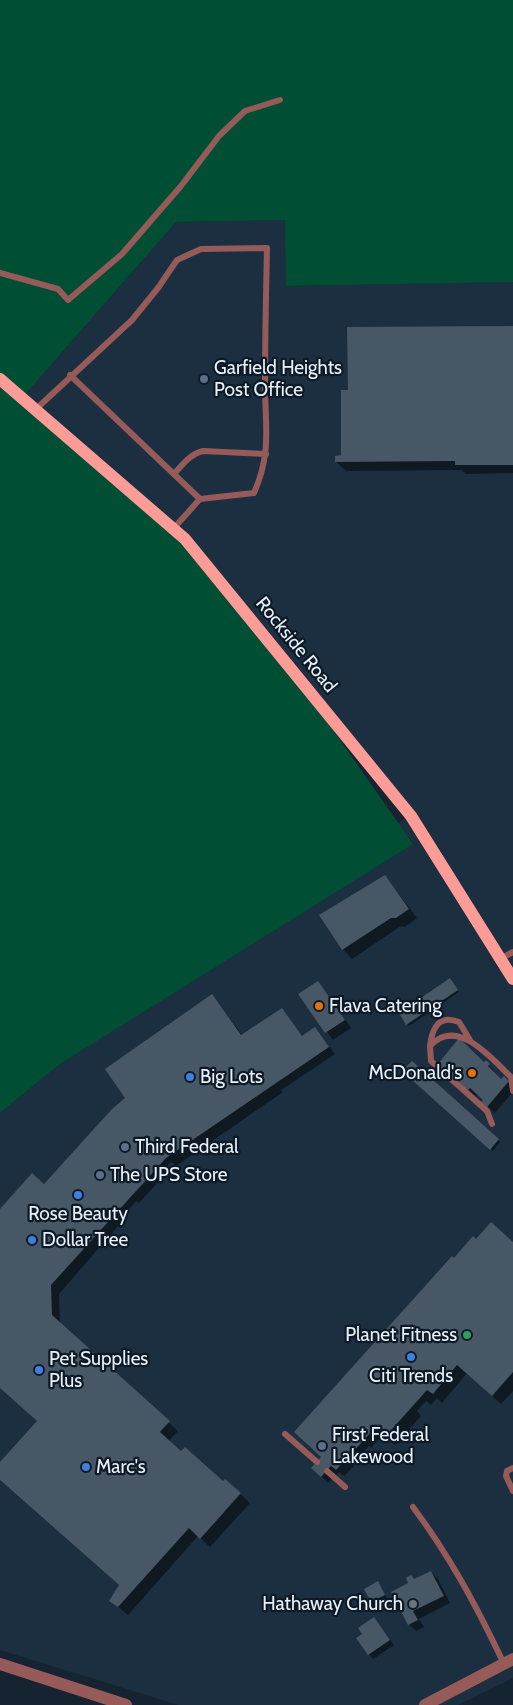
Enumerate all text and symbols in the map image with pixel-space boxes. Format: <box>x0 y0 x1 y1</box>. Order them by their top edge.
place label: Garfield Heights Post Office <box>214 357 342 401</box>
marker: Garfield Heights Post Office <box>198 373 210 385</box>
street label: Rockside Road <box>251 593 341 697</box>
place label: Flava Catering <box>329 995 442 1017</box>
marker: Flava Catering <box>313 1000 325 1012</box>
place label: McDonald's <box>369 1062 462 1084</box>
place label: Big Lots <box>200 1066 263 1088</box>
marker: McDonald's <box>466 1067 478 1079</box>
marker: Big Lots <box>184 1071 196 1083</box>
place label: Third Federal <box>135 1136 238 1158</box>
marker: Third Federal <box>119 1141 131 1153</box>
place label: The UPS Store <box>110 1164 227 1186</box>
marker: The UPS Store <box>94 1169 106 1181</box>
marker: Rose Beauty <box>72 1189 84 1201</box>
place label: Rose Beauty <box>28 1203 128 1225</box>
place label: Dollar Tree <box>42 1229 128 1251</box>
marker: Dollar Tree <box>26 1234 38 1246</box>
place label: Planet Fitness <box>345 1324 457 1346</box>
marker: Planet Fitness <box>461 1329 473 1341</box>
place label: Pet Supplies Plus <box>49 1348 148 1392</box>
marker: Citi Trends <box>405 1351 417 1363</box>
marker: Pet Supplies Plus <box>33 1364 45 1376</box>
place label: Citi Trends <box>369 1365 453 1387</box>
place label: First Federal Lakewood <box>332 1424 429 1468</box>
marker: First Federal Lakewood <box>316 1440 328 1452</box>
place label: Marc's <box>96 1456 146 1478</box>
marker: Marc's <box>80 1461 92 1473</box>
place label: Hathaway Church <box>262 1593 403 1615</box>
marker: Hathaway Church <box>407 1598 419 1610</box>

